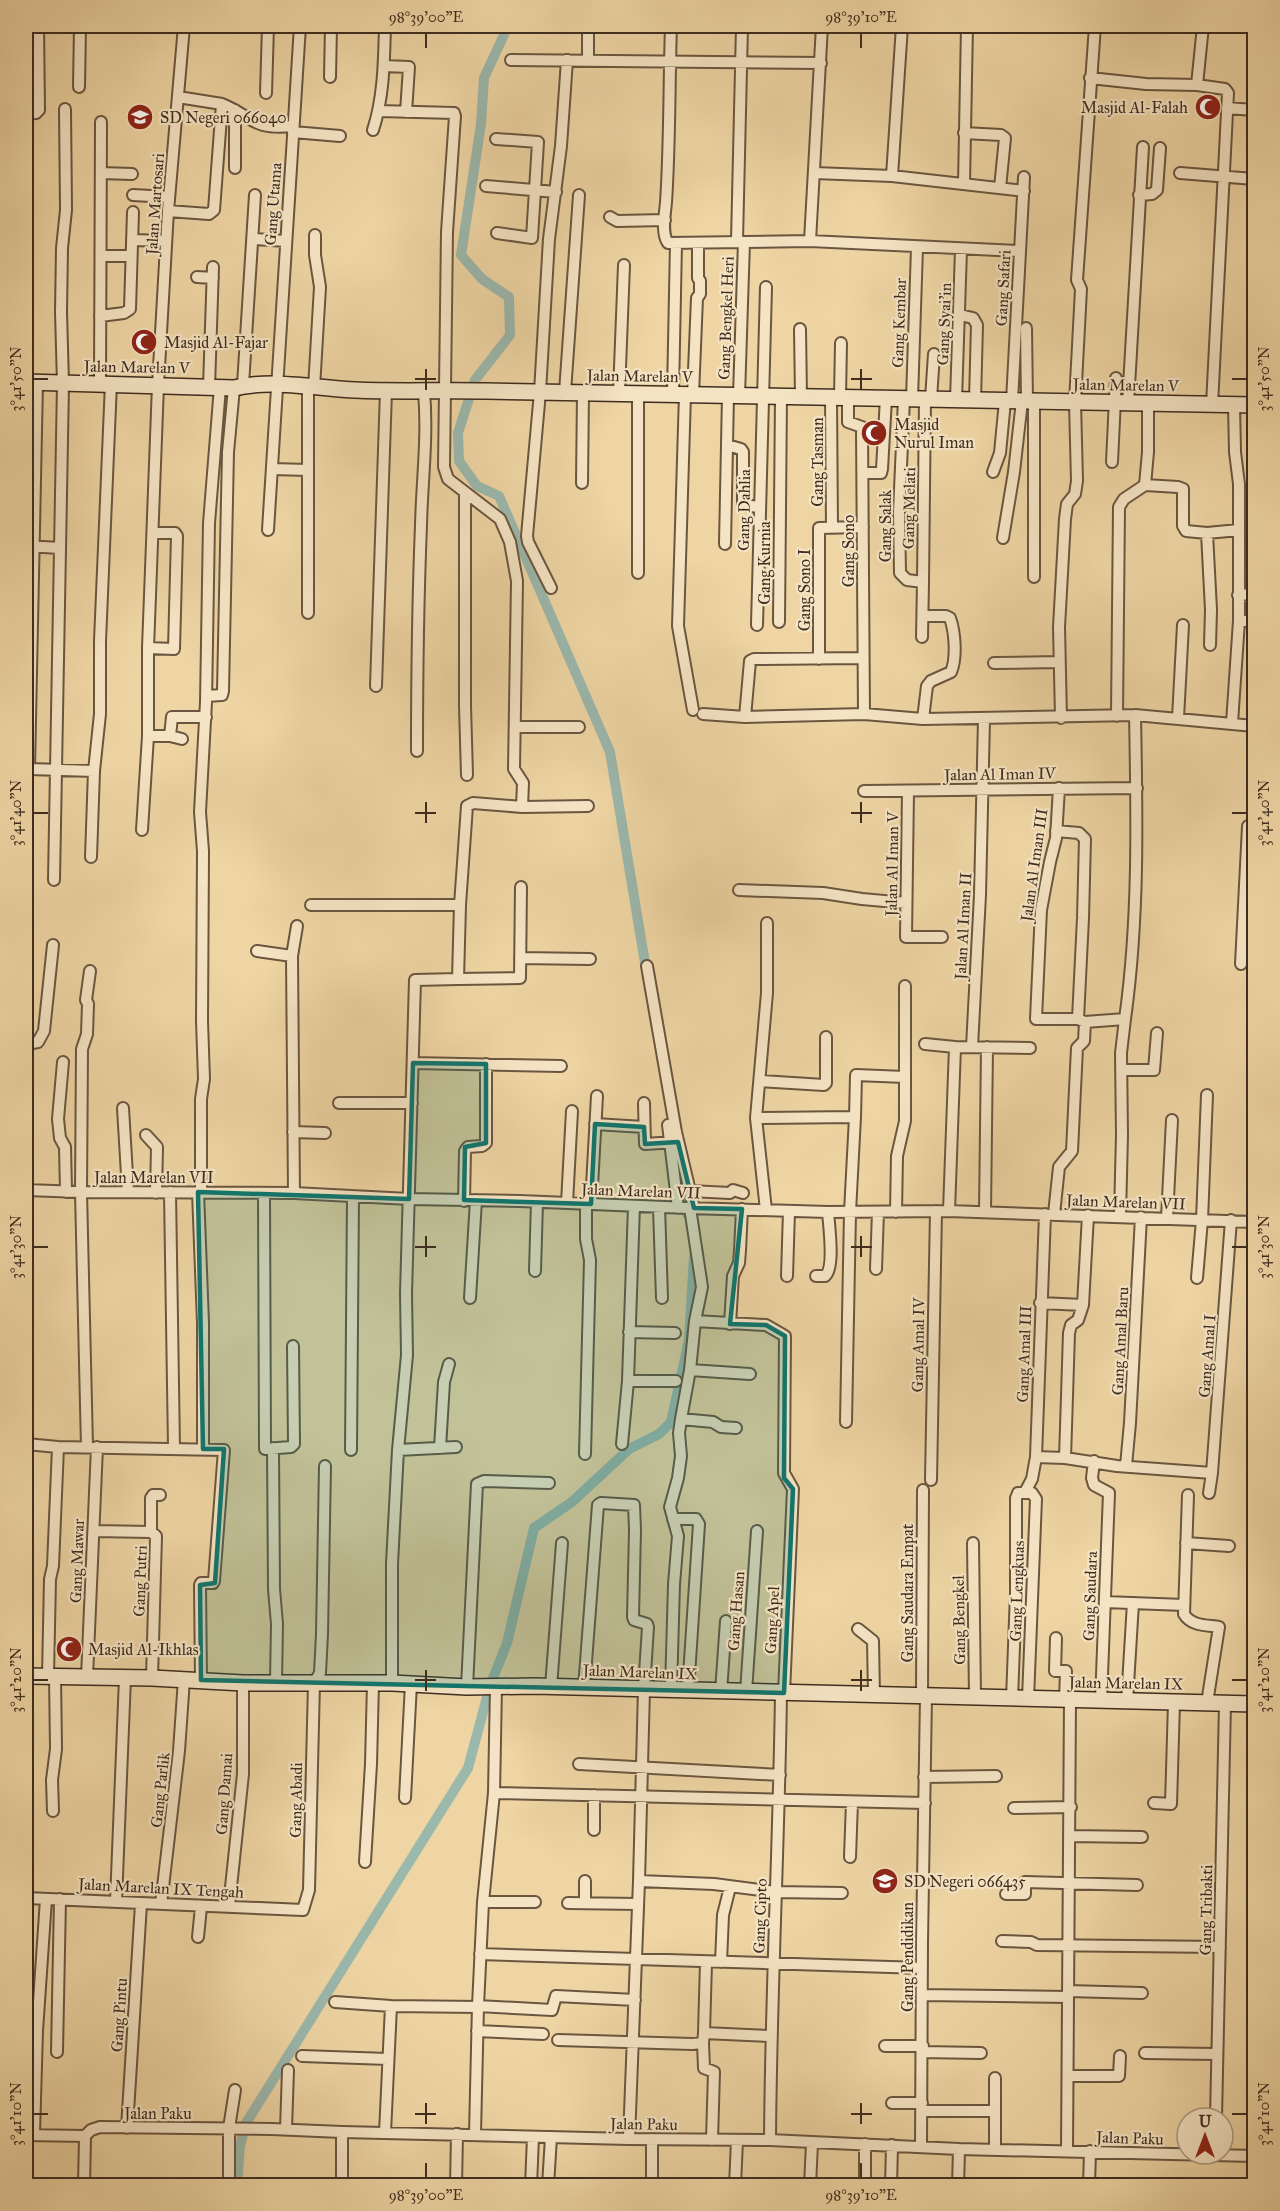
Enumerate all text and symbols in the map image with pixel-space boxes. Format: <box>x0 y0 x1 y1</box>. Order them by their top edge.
text: 98°39'00"E <box>389 8 463 26</box>
text: 98°39'10"E <box>825 8 897 26</box>
mosque icon: Masjid Al-Falah <box>1193 92 1223 122</box>
place label: Masjid Al-Falah <box>1081 98 1188 117</box>
school or university icon: SD Negeri 066040 <box>125 102 155 132</box>
place label: SD Negeri 066040 <box>160 108 286 128</box>
street label: Jalan Martosari <box>142 152 169 258</box>
street label: Gang Utama <box>261 162 286 246</box>
street label: Gang Safari <box>992 249 1016 327</box>
street label: Gang Bengkel Heri <box>714 255 739 380</box>
street label: Gang Kembar <box>888 278 911 368</box>
street label: Gang Syai'in <box>933 282 956 366</box>
mosque icon: Masjid Al-Fajar <box>129 327 159 357</box>
place label: Masjid Al-Fajar <box>164 333 268 352</box>
text: 3°41'50"N <box>7 346 25 411</box>
text: 3°41'50"N <box>1255 346 1273 411</box>
street label: Jalan Marelan V <box>82 357 191 378</box>
street label: Jalan Marelan V <box>585 366 694 387</box>
street label: Jalan Marelan V <box>1071 375 1180 396</box>
place label: Masjid Nurul Iman <box>894 415 974 452</box>
street label: Gang Tasman <box>808 417 828 507</box>
mosque icon: Masjid Nurul Iman <box>859 418 889 448</box>
street label: Gang Melati <box>899 466 920 549</box>
street label: Gang Dahlia <box>734 469 755 551</box>
street label: Gang Salak <box>876 489 896 562</box>
street label: Gang Sono <box>839 515 859 587</box>
street label: Gang Kurnia <box>755 521 775 605</box>
street label: Gang Sono I <box>795 549 815 631</box>
street label: Jalan Al Iman IV <box>942 764 1057 786</box>
text: 3°41'40"N <box>7 780 25 846</box>
text: 3°41'40"N <box>1255 780 1273 846</box>
street label: Jalan Al Iman III <box>1016 807 1052 925</box>
street label: Jalan Al Iman V <box>882 811 903 919</box>
street label: Jalan Al Iman II <box>951 872 976 982</box>
street label: Jalan Marelan VII <box>92 1168 214 1188</box>
street label: Jalan Marelan VII <box>579 1179 701 1204</box>
street label: Jalan Marelan VII <box>1064 1190 1186 1215</box>
text: 3°41'30"N <box>7 1215 25 1279</box>
text: 3°41'30"N <box>1255 1215 1273 1279</box>
street label: Gang Amal Baru <box>1108 1286 1133 1396</box>
street label: Gang Amal IV <box>908 1297 929 1393</box>
street label: Gang Amal III <box>1013 1305 1036 1403</box>
street label: Gang Amal I <box>1195 1313 1220 1398</box>
street label: Gang Mawar <box>66 1519 89 1604</box>
street label: Gang Saudara Empat <box>898 1523 918 1662</box>
street label: Gang Lengkuas <box>1006 1540 1029 1642</box>
street label: Gang Putri <box>129 1544 152 1617</box>
street label: Gang Saudara <box>1079 1550 1102 1641</box>
street label: Gang Hasan <box>724 1570 749 1652</box>
street label: Gang Bengkel <box>949 1574 970 1665</box>
street label: Gang Apel <box>761 1585 784 1654</box>
mosque icon: Masjid Al-Ikhlas <box>54 1634 84 1664</box>
place label: Masjid Al-Ikhlas <box>88 1640 199 1659</box>
text: 3°41'20"N <box>7 1647 25 1713</box>
text: 3°41'20"N <box>1255 1647 1273 1713</box>
street label: Jalan Marelan IX <box>581 1660 698 1685</box>
street label: Jalan Marelan IX <box>1067 1672 1184 1695</box>
street label: Gang Parlik <box>147 1751 174 1829</box>
street label: Gang Damai <box>212 1752 237 1836</box>
street label: Gang Abadi <box>286 1761 307 1838</box>
street label: Gang Tribakti <box>1196 1864 1217 1956</box>
school or university icon: SD Negeri 066435 <box>870 1866 900 1896</box>
place label: SD Negeri 066435 <box>904 1872 1026 1892</box>
street label: Jalan Marelan IX Tengah <box>76 1874 244 1903</box>
street label: Gang Cipto <box>749 1878 772 1954</box>
street label: Gang Pendidikan <box>898 1902 918 2012</box>
street label: Gang Pintu <box>107 1977 132 2053</box>
text: 3°41'10"N <box>7 2082 25 2146</box>
text: 3°41'10"N <box>1255 2082 1273 2146</box>
street label: Jalan Paku <box>122 2104 192 2124</box>
north arrow <box>1175 2106 1235 2166</box>
text: U <box>1199 2112 1212 2131</box>
street label: Jalan Paku <box>608 2114 678 2135</box>
street label: Jalan Paku <box>1094 2127 1165 2150</box>
text: 98°39'00"E <box>389 2186 463 2204</box>
text: 98°39'10"E <box>825 2186 897 2204</box>

